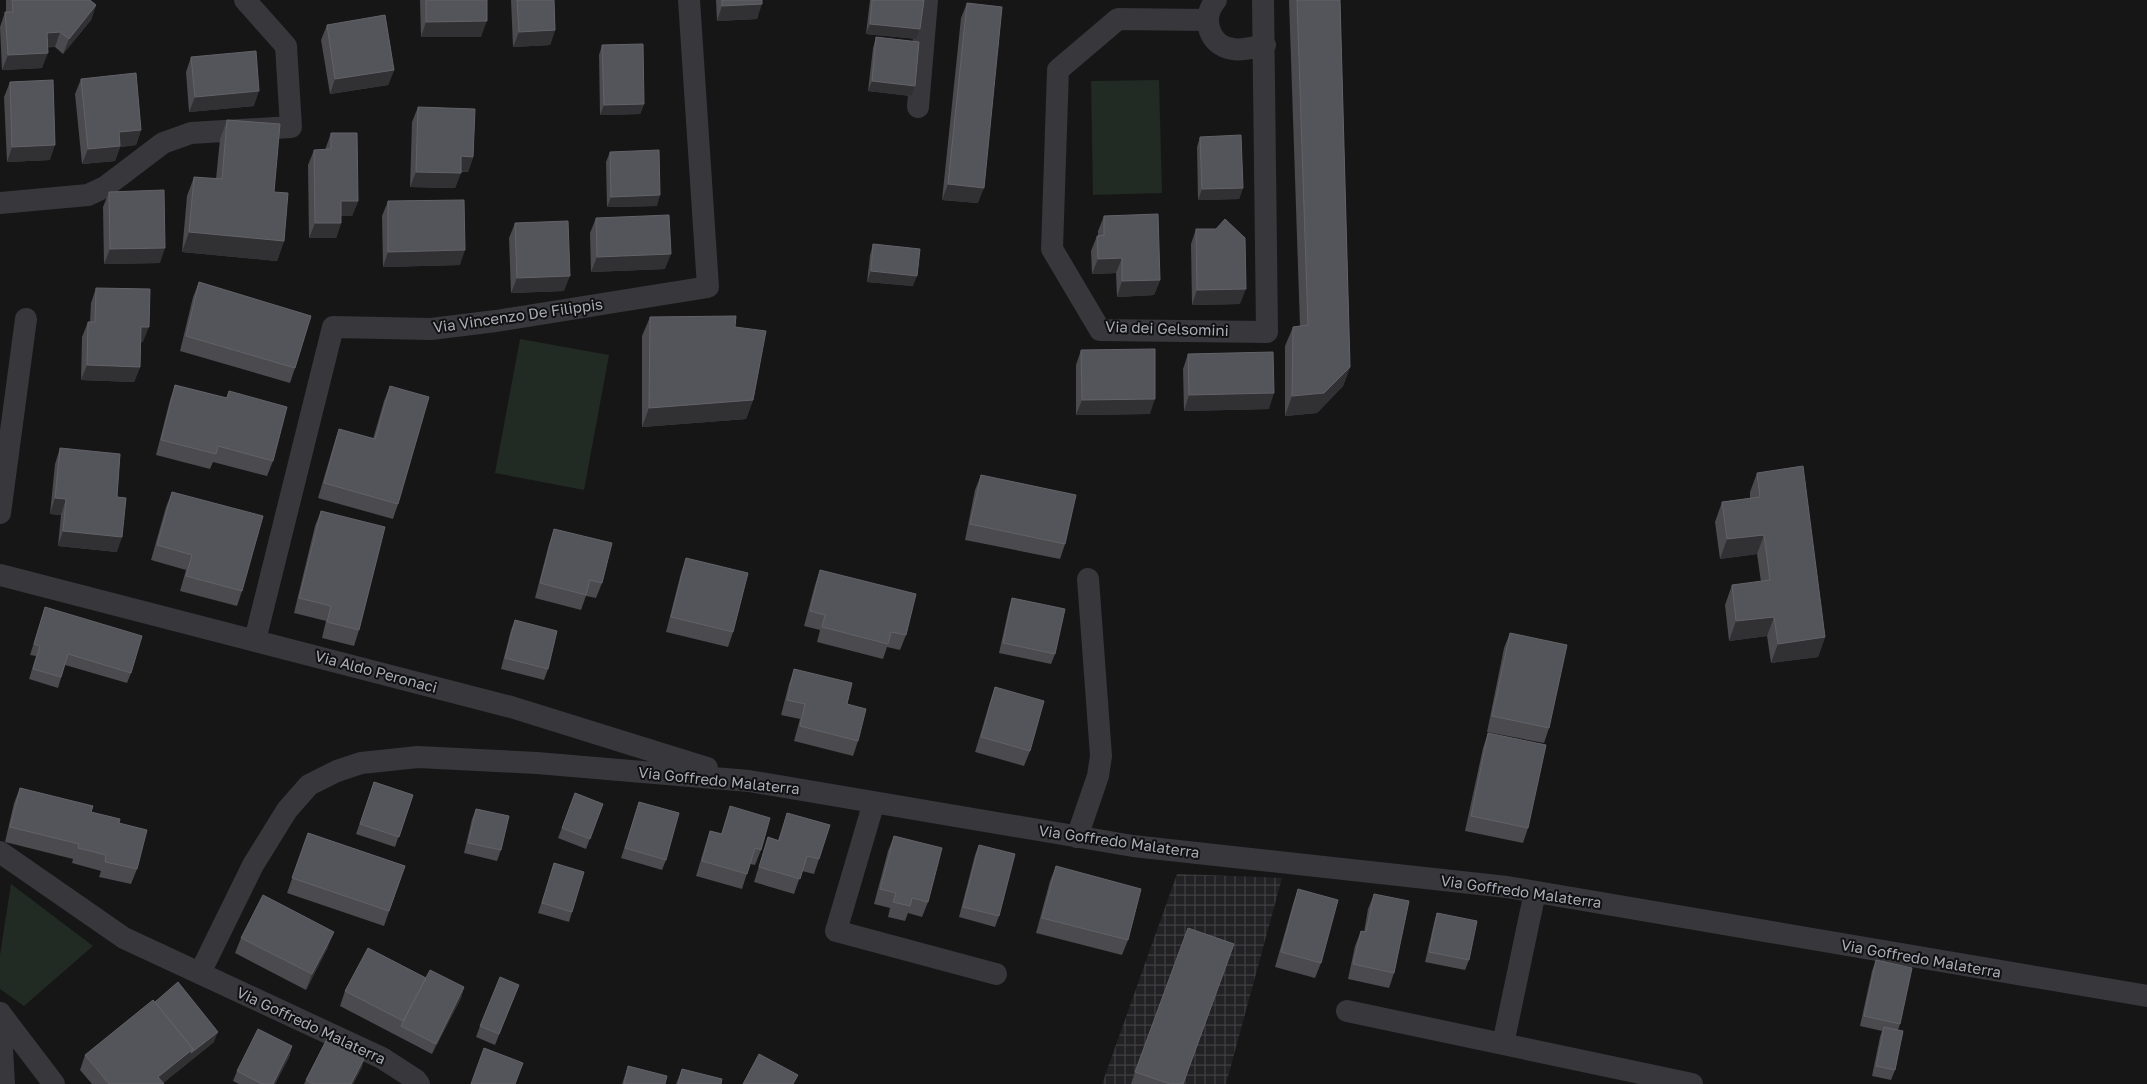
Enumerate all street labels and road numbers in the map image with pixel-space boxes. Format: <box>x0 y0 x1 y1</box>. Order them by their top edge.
street label: Via Vincenzo De Filippis <box>432 294 604 336</box>
street label: Via dei Gelsomini <box>1105 317 1229 339</box>
street label: Via Aldo Peronaci <box>313 646 439 696</box>
street label: Via Goffredo Malaterra <box>637 763 801 797</box>
street label: Via Goffredo Malaterra <box>1037 821 1201 861</box>
street label: Via Goffredo Malaterra <box>1439 871 1603 911</box>
street label: Via Goffredo Malaterra <box>1840 935 2003 981</box>
street label: Via Goffredo Malaterra <box>234 983 389 1068</box>

